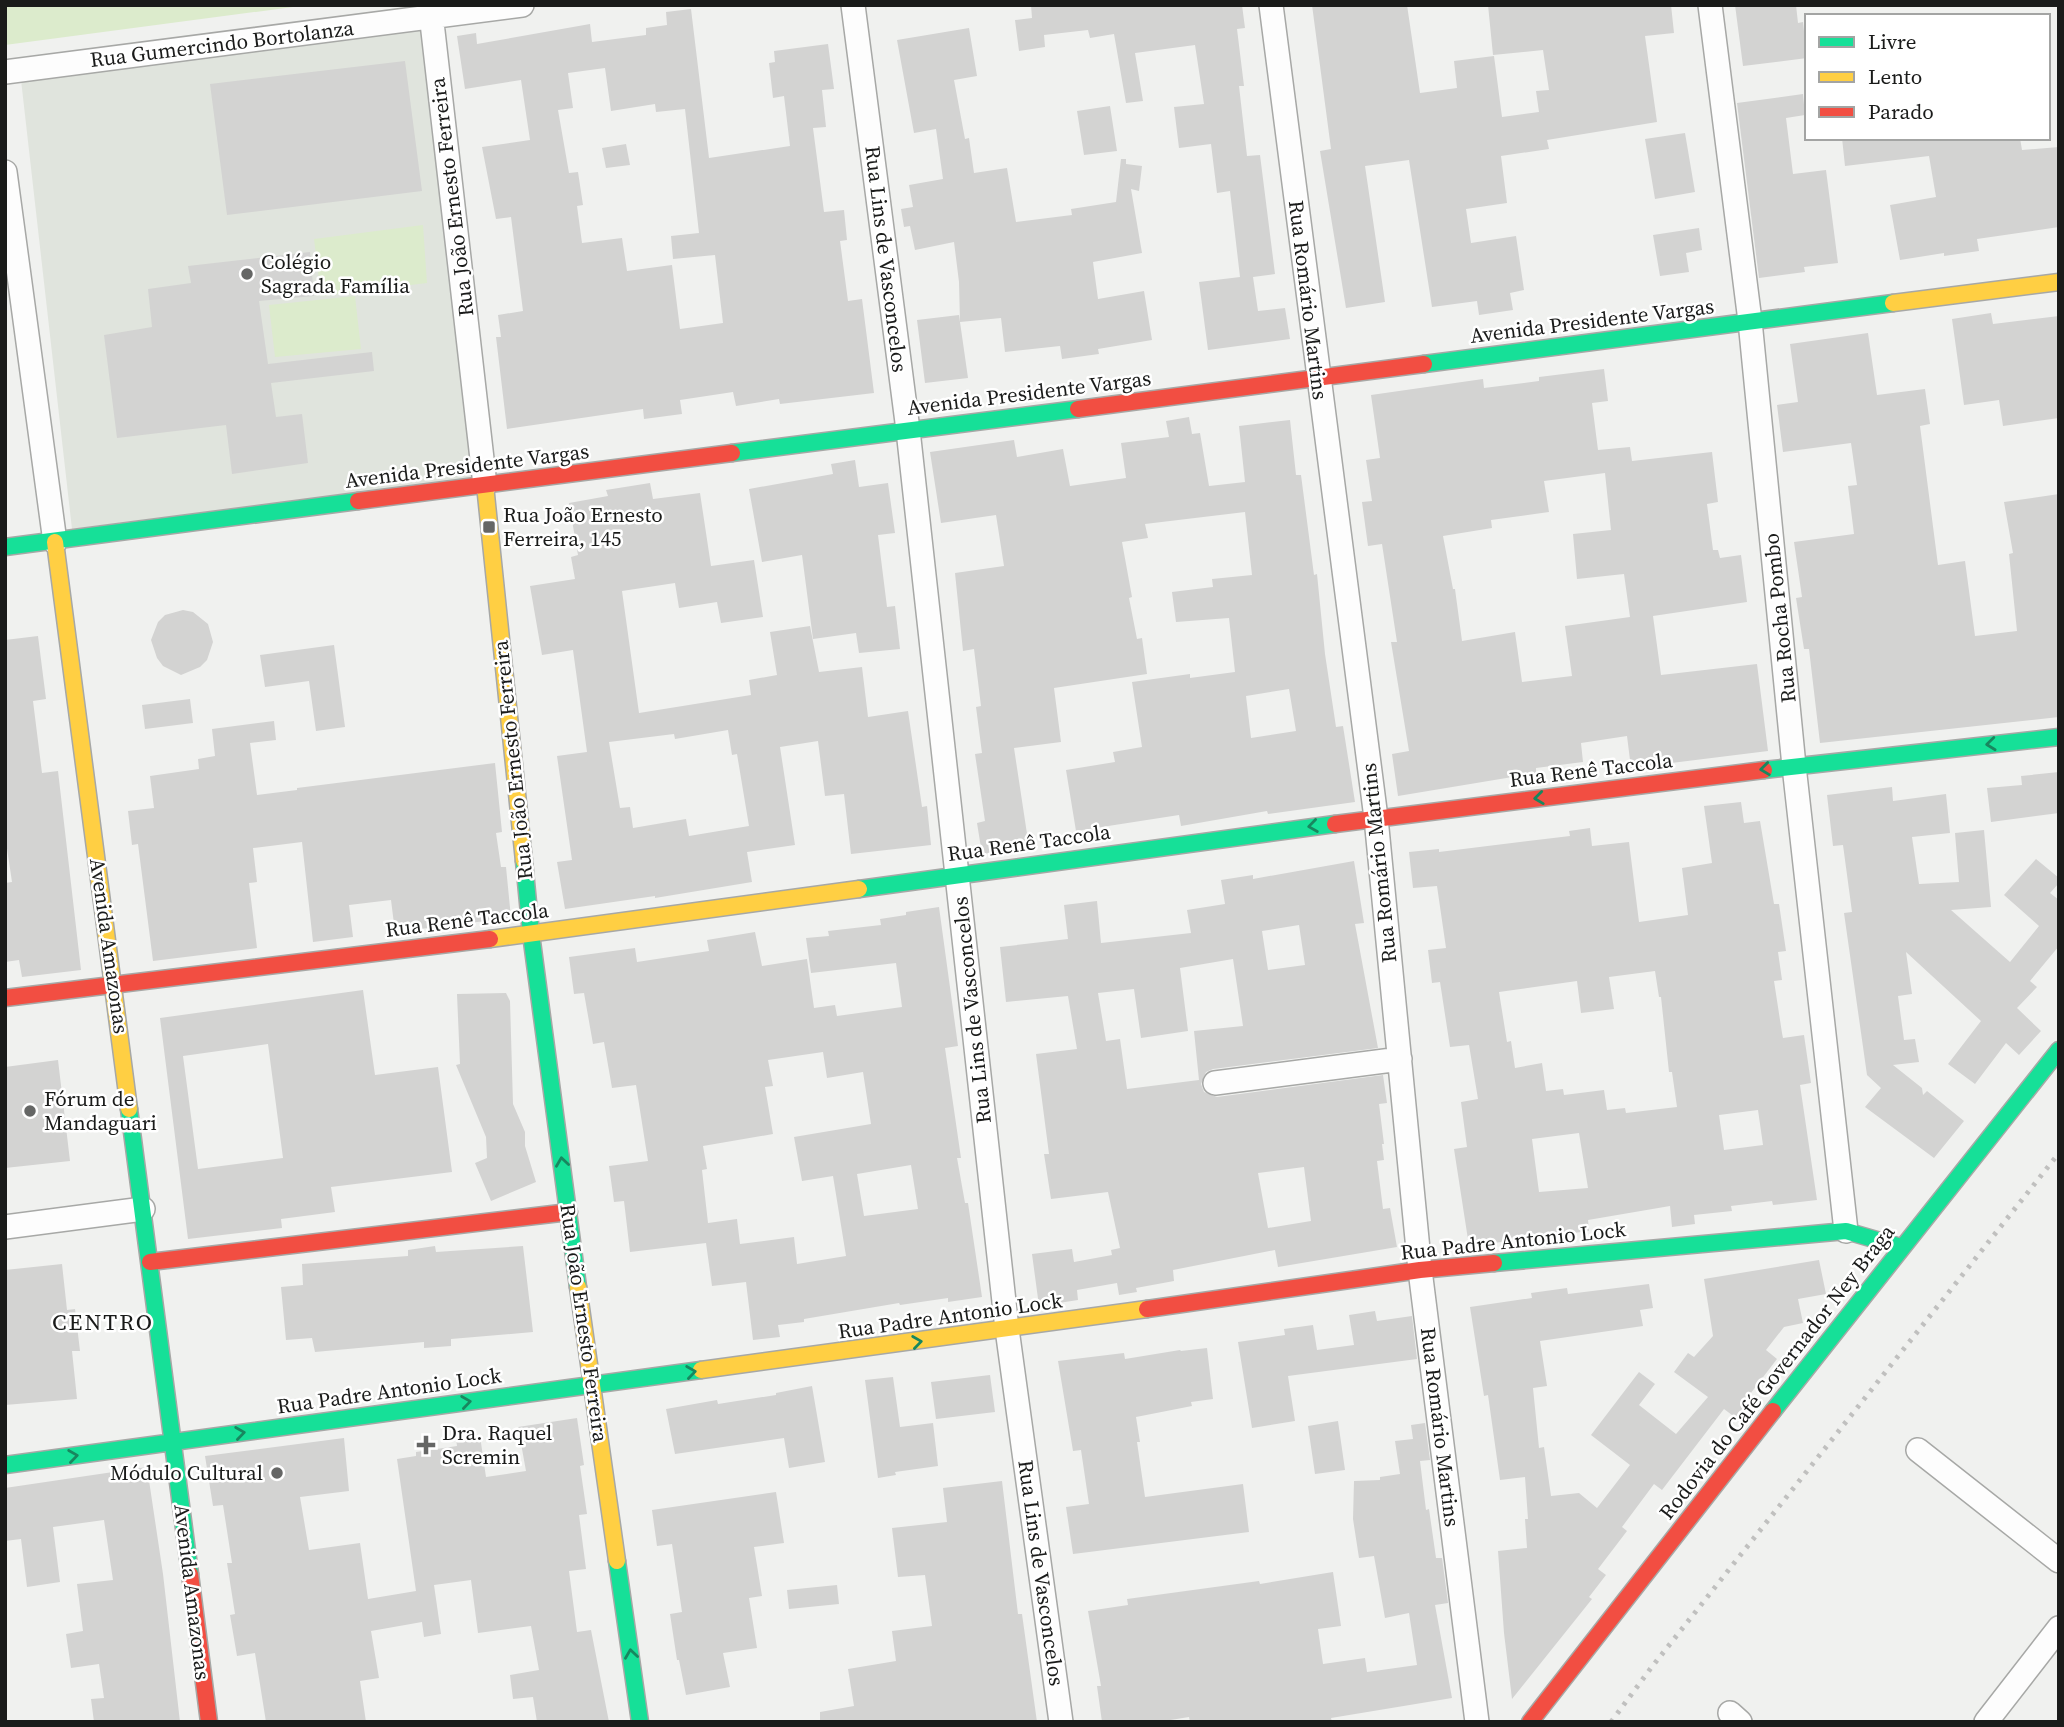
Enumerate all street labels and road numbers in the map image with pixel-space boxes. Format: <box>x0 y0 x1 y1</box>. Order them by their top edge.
street label: Rua Gumercindo Bortolanza <box>88 13 356 74</box>
street label: Rua João Ernesto Ferreira <box>422 76 481 318</box>
street label: Rua Lins de Vasconcelos <box>858 144 915 374</box>
street label: Rua Romário Martins <box>1282 199 1335 401</box>
street label: Avenida Presidente Vargas <box>1468 291 1716 350</box>
street label: Avenida Presidente Vargas <box>905 363 1153 422</box>
street label: Avenida Presidente Vargas <box>343 436 591 495</box>
street label: Rua Rocha Pombo <box>1756 532 1803 704</box>
street label: Rua João Ernesto Ferreira <box>485 639 539 881</box>
street label: Rua Renê Taccola <box>1508 745 1675 794</box>
street label: Rua Romário Martins <box>1354 762 1403 964</box>
street label: Rua Renê Taccola <box>946 817 1113 868</box>
street label: Avenida Amazonas <box>83 856 136 1036</box>
street label: Rua Renê Taccola <box>384 895 551 944</box>
street label: Rua Lins de Vasconcelos <box>945 895 998 1125</box>
street label: Rua João Ernesto Ferreira <box>553 1202 616 1444</box>
street label: Rua Padre Antonio Lock <box>1399 1214 1628 1267</box>
street label: Rodovia do Café Governador Ney Braga <box>1652 1218 1901 1525</box>
street label: Rua Padre Antonio Lock <box>836 1285 1065 1346</box>
street label: Rua Romário Martins <box>1414 1326 1467 1528</box>
street label: Rua Padre Antonio Lock <box>275 1360 504 1421</box>
street label: Rua Lins de Vasconcelos <box>1011 1458 1072 1688</box>
street label: Avenida Amazonas <box>167 1502 218 1682</box>

